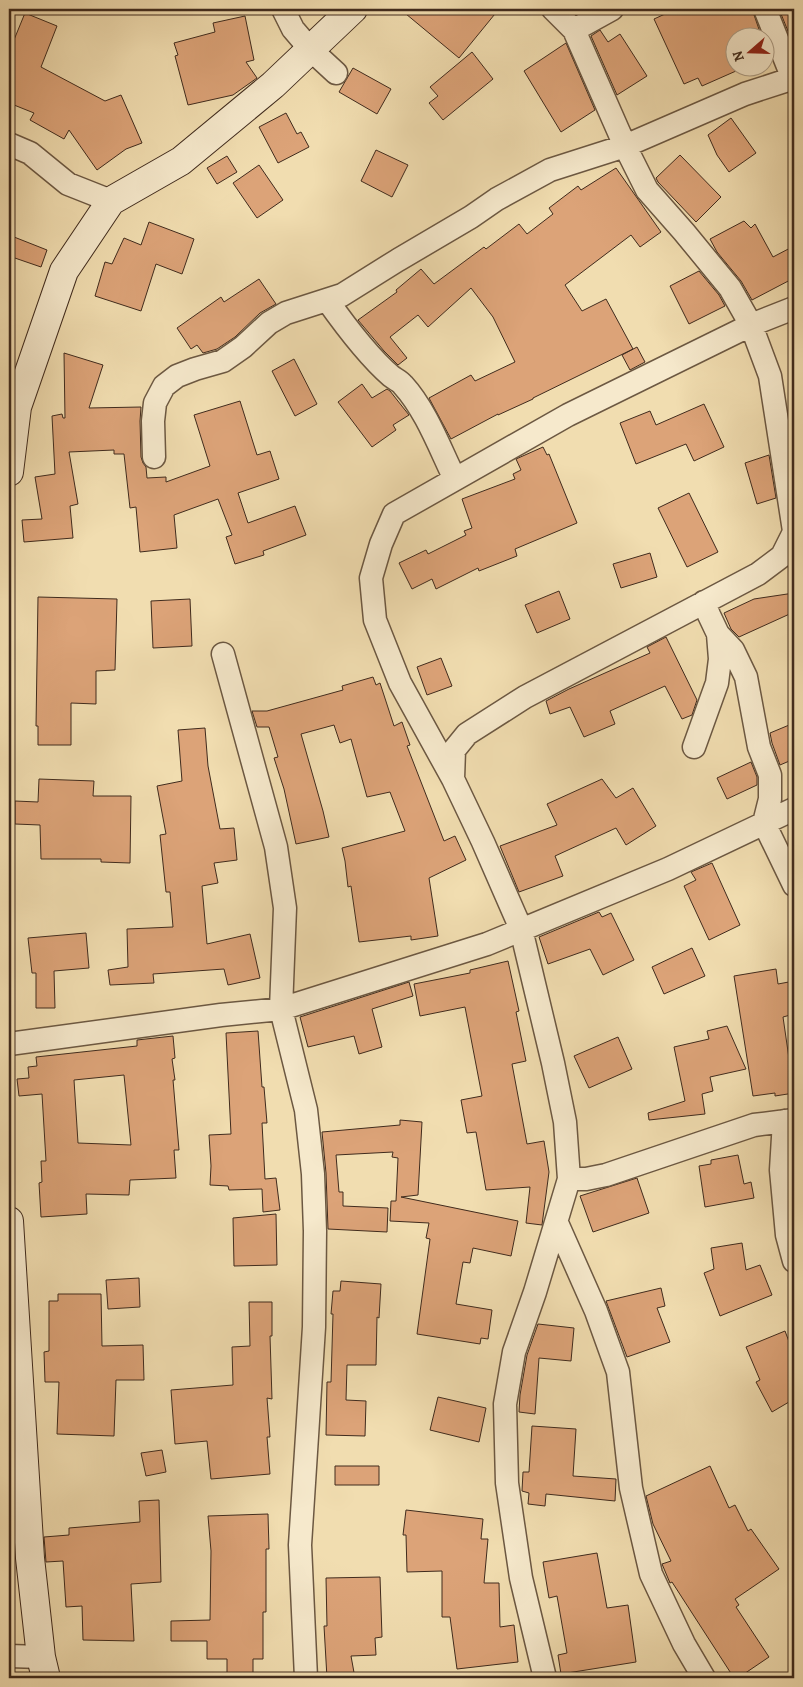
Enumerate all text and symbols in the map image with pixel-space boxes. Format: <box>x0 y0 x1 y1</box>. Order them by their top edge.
north arrow <box>726 28 776 78</box>
text: N <box>728 48 749 64</box>

